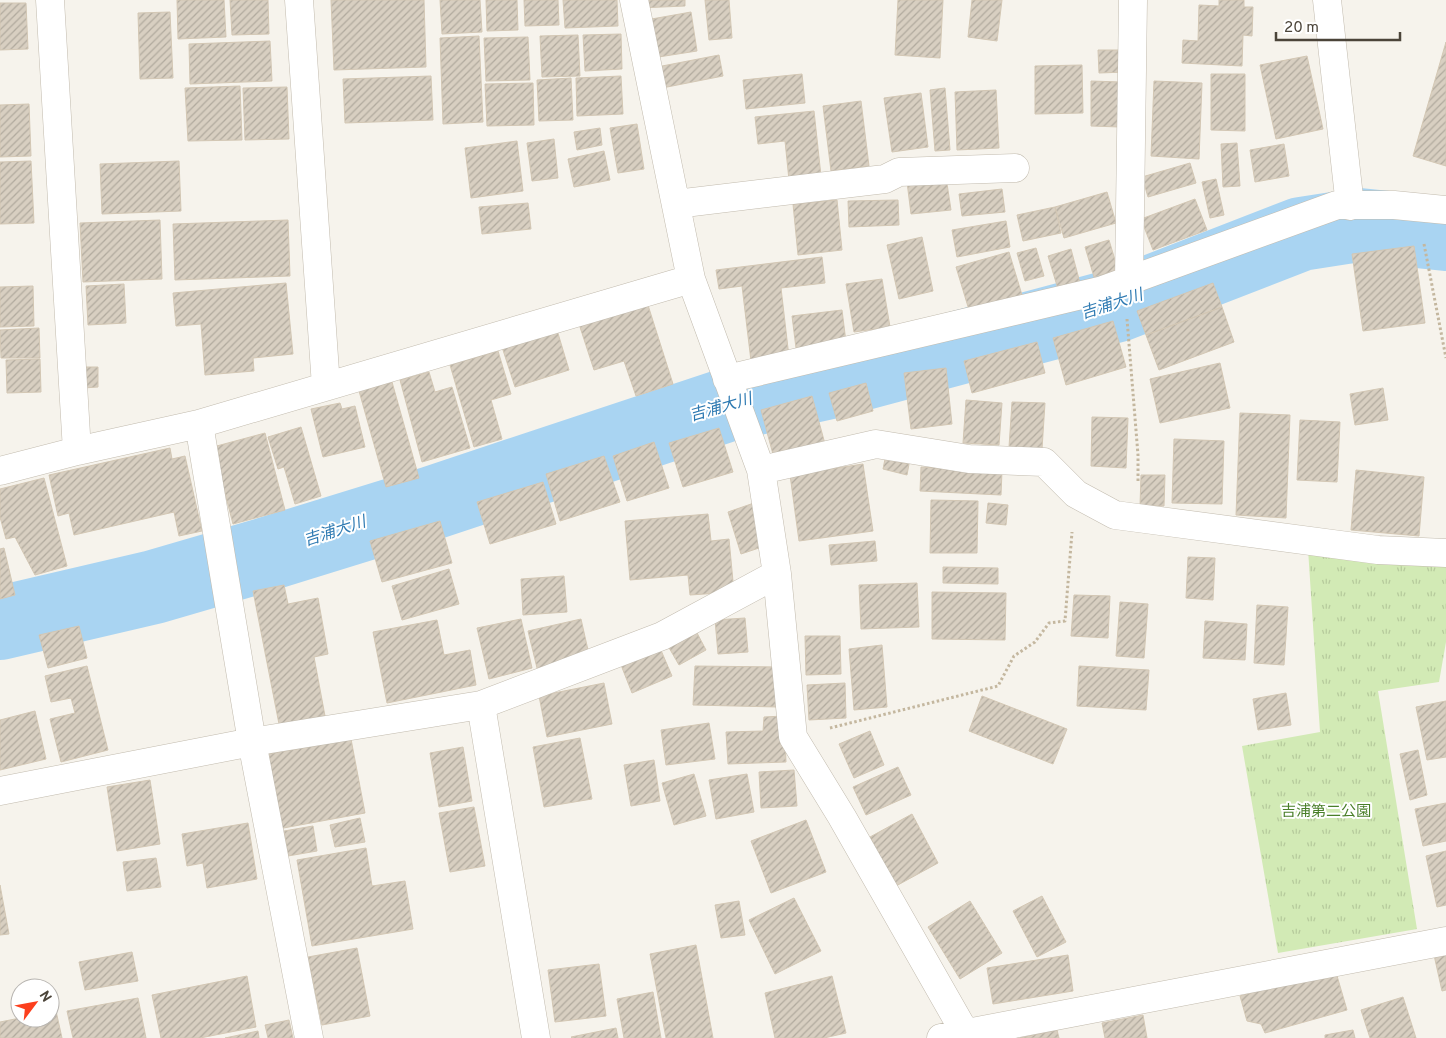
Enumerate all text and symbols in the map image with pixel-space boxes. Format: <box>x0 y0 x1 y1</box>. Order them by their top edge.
scale bar <box>1276 10 1400 42</box>
text: 20 m <box>1284 19 1319 38</box>
water label: 吉浦大川 <box>1078 285 1147 324</box>
water label: 吉浦大川 <box>687 389 756 426</box>
water label: 吉浦大川 <box>301 512 370 551</box>
park label: 吉浦第二公園 <box>1281 802 1371 822</box>
north arrow <box>10 978 60 1028</box>
text: N <box>35 988 55 1006</box>

